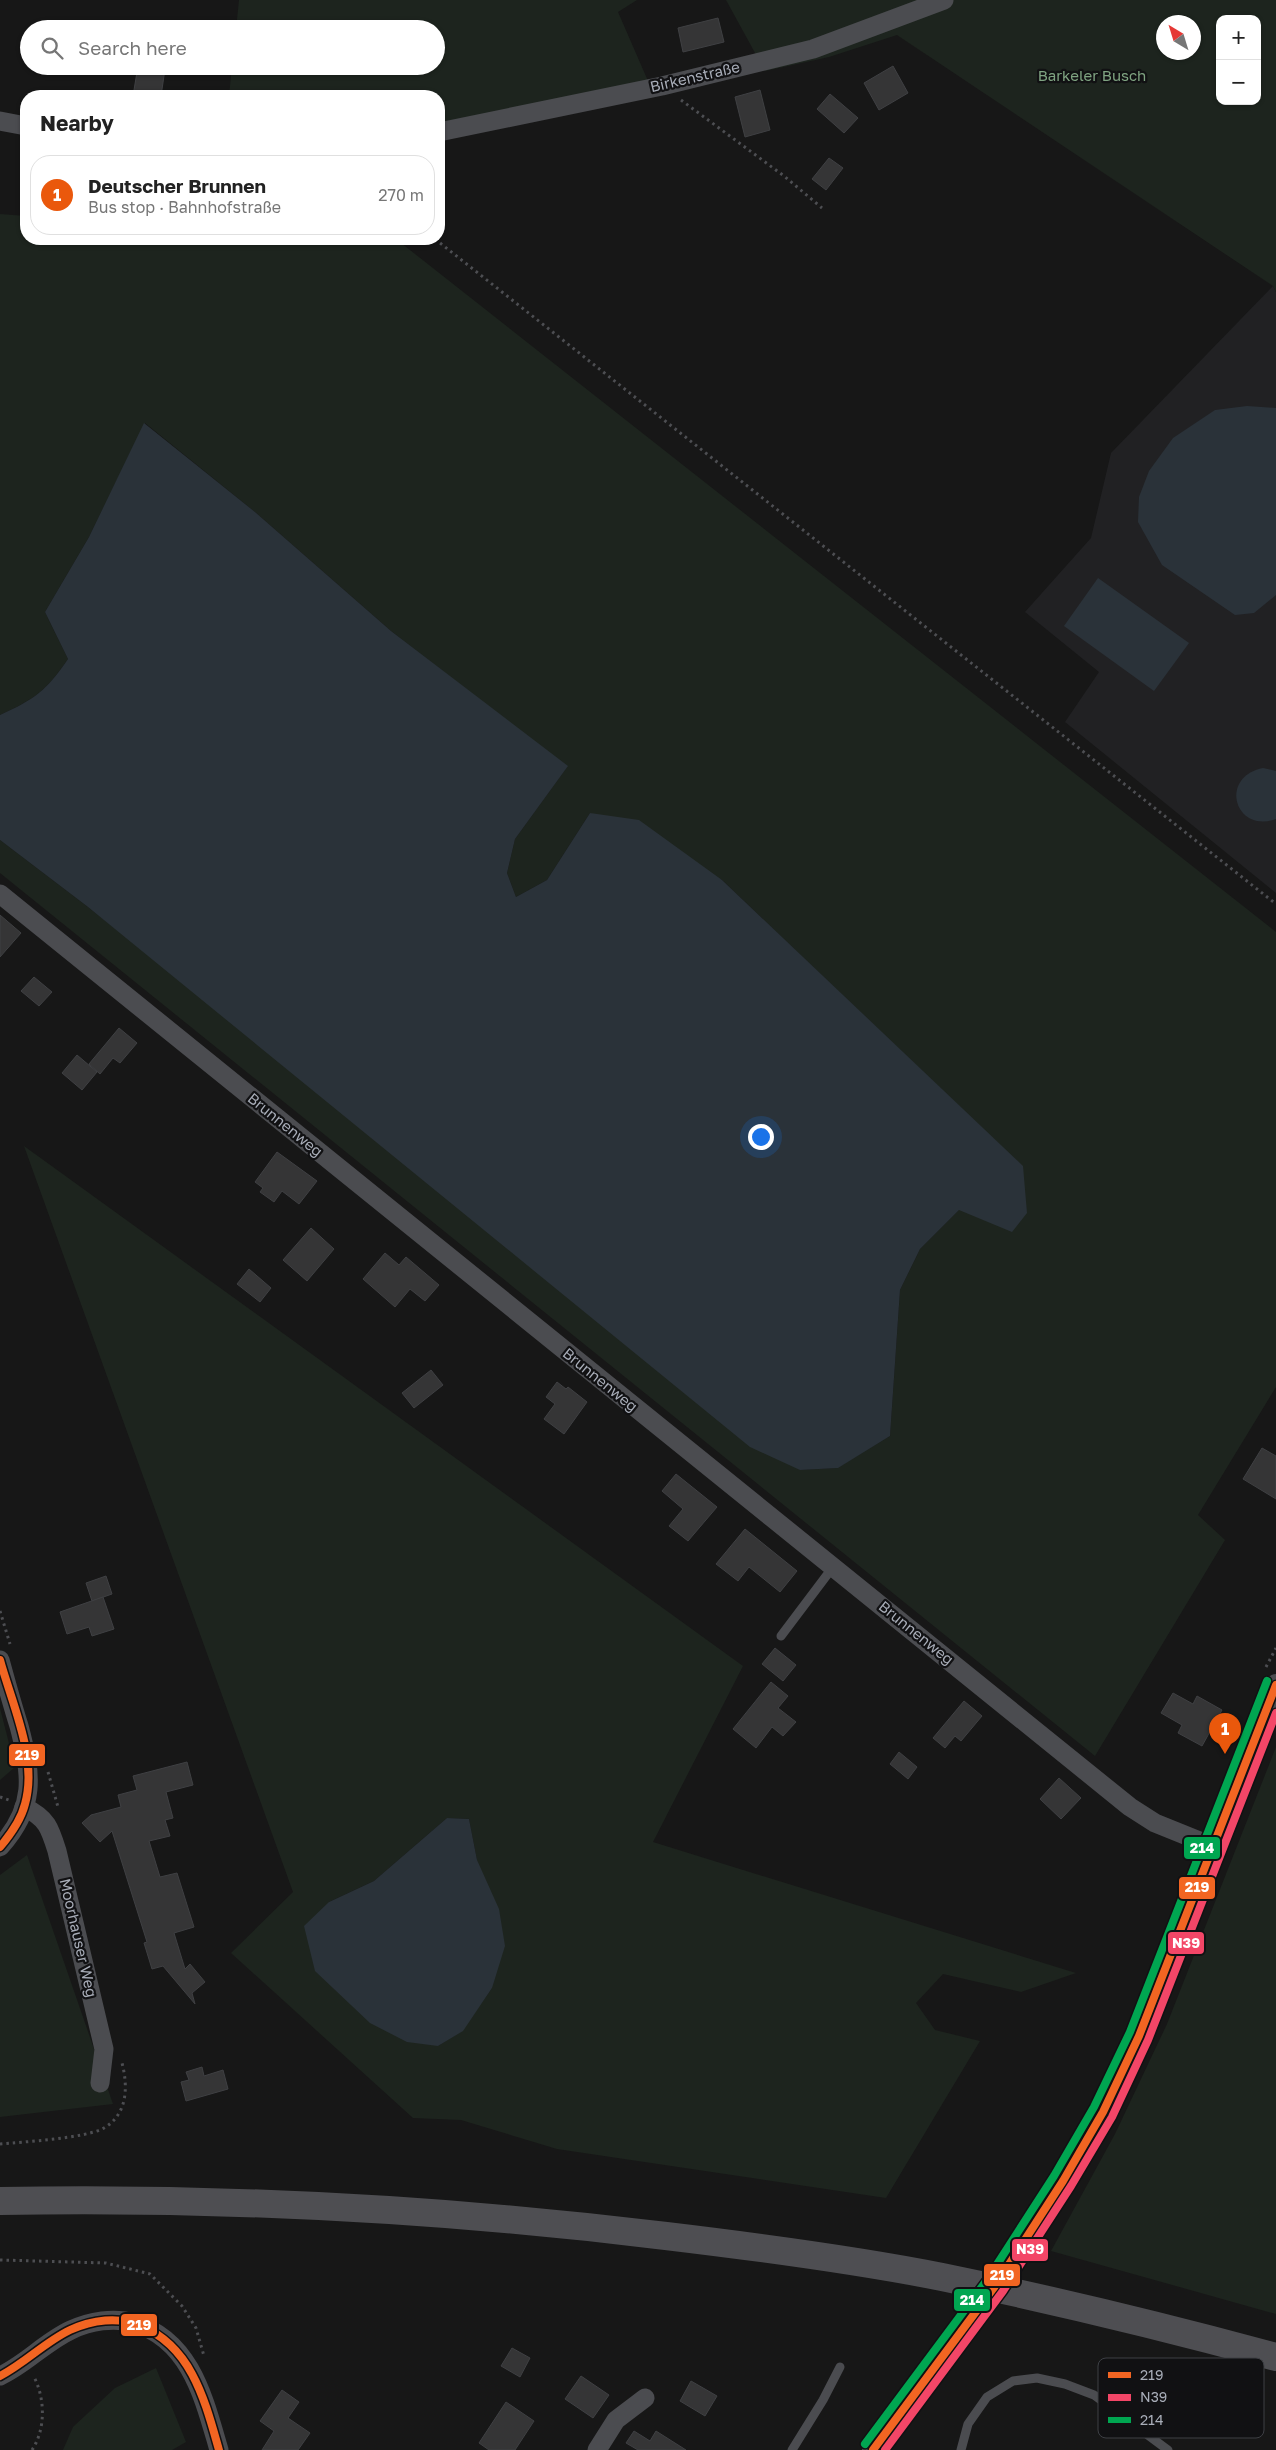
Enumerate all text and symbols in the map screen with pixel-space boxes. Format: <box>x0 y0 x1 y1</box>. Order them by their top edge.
north arrow <box>1156 15 1201 60</box>
map controls <box>1216 15 1261 105</box>
button: + <box>1216 15 1261 60</box>
search box <box>20 20 445 75</box>
icon: search <box>38 34 66 62</box>
text: Search here <box>78 36 187 59</box>
street label: Birkenstraße <box>648 57 742 95</box>
button: − <box>1216 60 1261 105</box>
park label: Barkeler Busch <box>1038 66 1146 84</box>
text: Nearby <box>40 110 114 136</box>
text: Deutscher Brunnen <box>88 174 266 197</box>
text: 1 <box>53 185 61 205</box>
text: 270 m <box>378 185 424 205</box>
text: Bus stop · Bahnhofstraße <box>88 197 281 217</box>
street label: Brunnenweg <box>245 1089 327 1160</box>
your location <box>748 1124 774 1150</box>
street label: Brunnenweg <box>560 1344 642 1415</box>
street label: Brunnenweg <box>876 1597 958 1668</box>
pin: 1 <box>1209 1713 1241 1754</box>
line badge: 219 <box>8 1743 46 1767</box>
text: 219 <box>15 1746 39 1763</box>
line badge: 214 <box>1183 1836 1221 1860</box>
text: 214 <box>1190 1839 1215 1856</box>
line badge: 219 <box>1178 1876 1216 1900</box>
street label: Moorhauser Weg <box>57 1877 101 1999</box>
text: 219 <box>1185 1878 1209 1895</box>
line badge: N39 <box>1167 1931 1205 1955</box>
text: N39 <box>1172 1934 1200 1951</box>
line badge: N39 <box>1011 2238 1049 2262</box>
text: N39 <box>1016 2240 1044 2257</box>
line badge: 219 <box>983 2263 1021 2287</box>
text: 219 <box>990 2266 1014 2283</box>
line badge: 214 <box>953 2288 991 2312</box>
text: 214 <box>960 2291 984 2308</box>
line badge: 219 <box>120 2313 158 2337</box>
text: 219 <box>127 2316 151 2333</box>
legend <box>1098 2358 1264 2438</box>
text: 219 <box>1140 2366 1163 2383</box>
text: N39 <box>1140 2388 1167 2405</box>
text: 214 <box>1140 2411 1163 2428</box>

